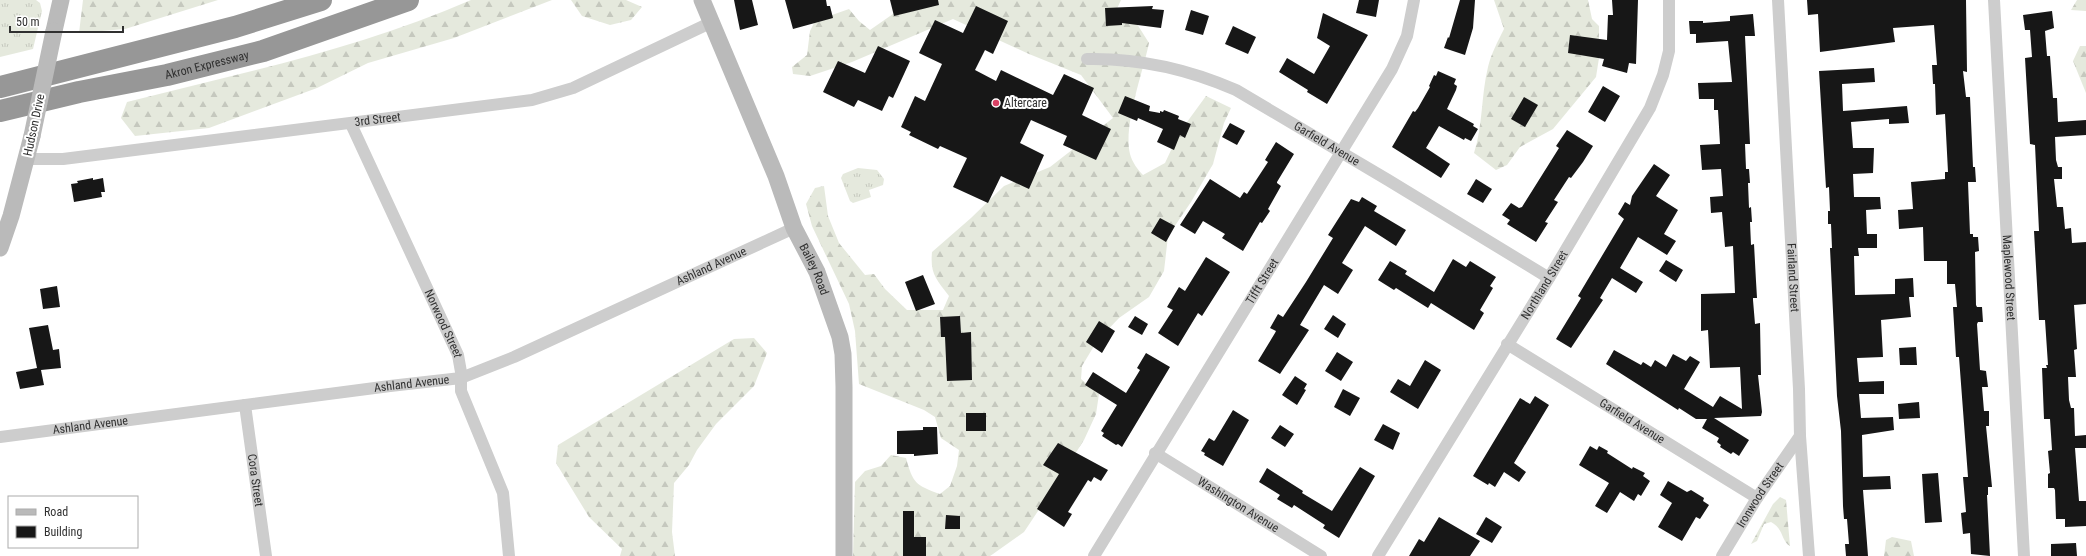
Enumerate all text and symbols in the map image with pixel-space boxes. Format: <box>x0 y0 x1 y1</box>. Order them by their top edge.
scale bar <box>10 8 123 34</box>
text: 50 m <box>16 15 40 29</box>
street label: Akron Expressway <box>163 48 250 82</box>
street label: Hudson Drive <box>21 92 47 157</box>
place label: Altercare <box>1004 96 1047 110</box>
marker: Altercare <box>991 98 1001 108</box>
street label: 3rd Street <box>354 110 402 129</box>
street label: Garfield Avenue <box>1291 119 1363 169</box>
street label: Maplewood Street <box>2000 234 2018 321</box>
street label: Bailey Road <box>796 241 832 297</box>
street label: Fairland Street <box>1784 243 1802 313</box>
street label: Ashland Avenue <box>674 244 749 288</box>
street label: Northland Street <box>1518 248 1571 322</box>
street label: Tifft Street <box>1243 256 1282 307</box>
street label: Norwood Street <box>422 287 465 359</box>
street label: Ashland Avenue <box>373 372 450 395</box>
street label: Garfield Avenue <box>1597 396 1668 447</box>
street label: Ashland Avenue <box>52 413 129 437</box>
street label: Cora Street <box>245 453 266 508</box>
street label: Ironwood Street <box>1734 459 1787 530</box>
street label: Washington Avenue <box>1195 474 1282 535</box>
legend <box>8 496 138 548</box>
text: Road <box>44 505 68 519</box>
text: Building <box>44 525 82 539</box>

